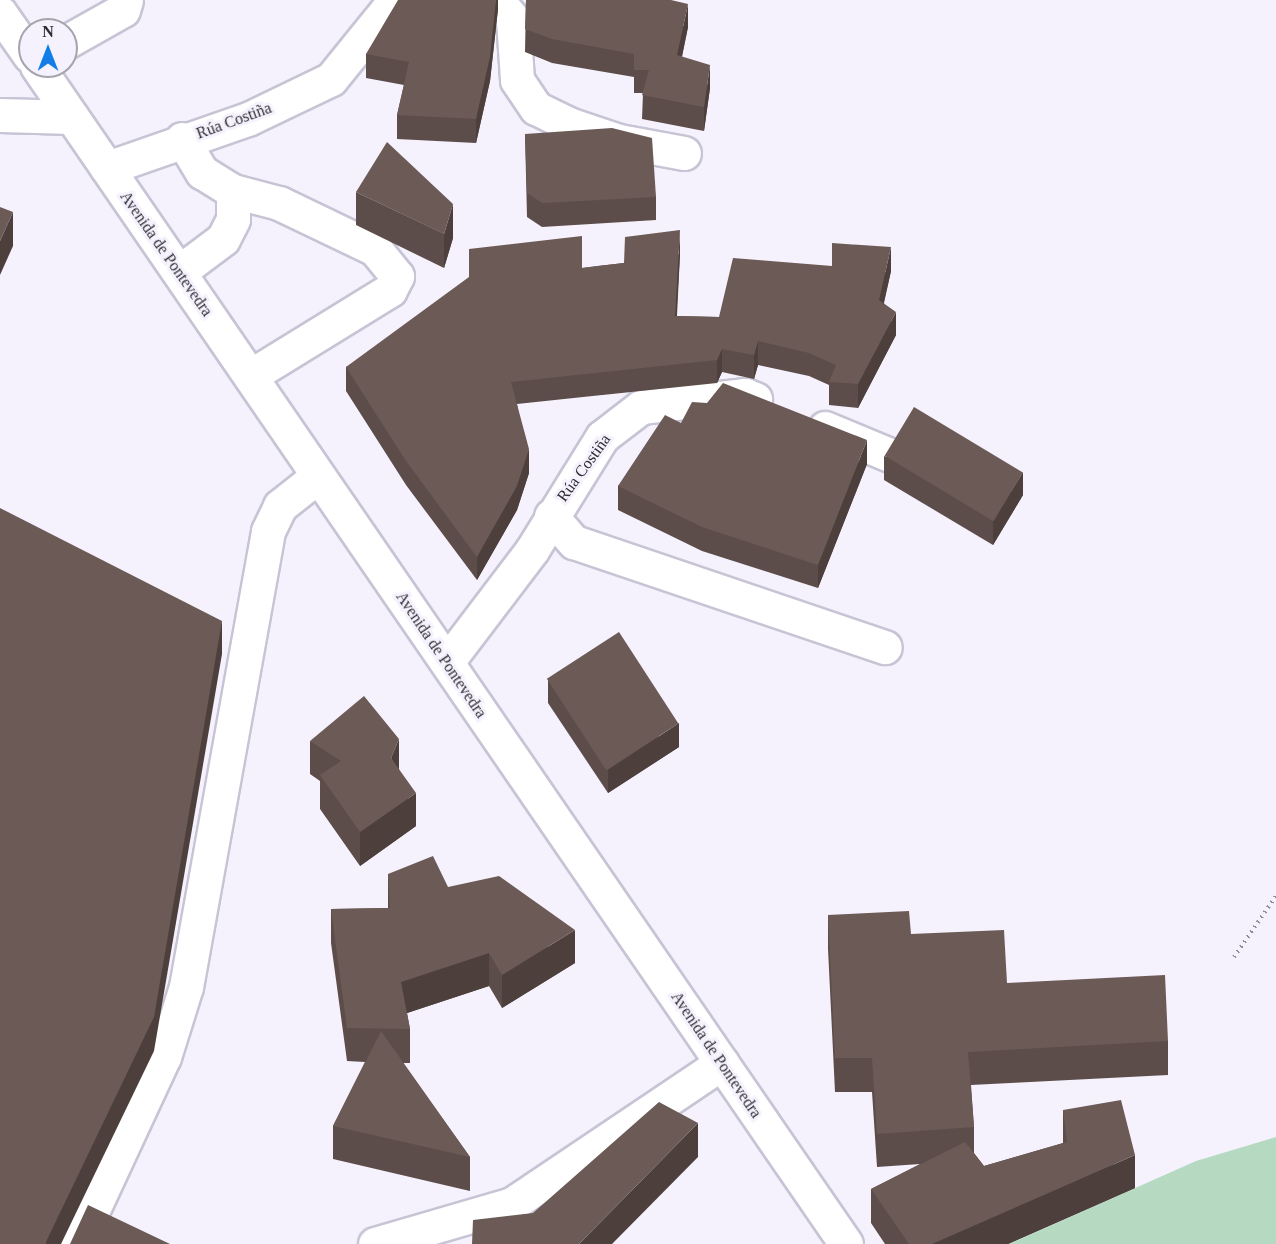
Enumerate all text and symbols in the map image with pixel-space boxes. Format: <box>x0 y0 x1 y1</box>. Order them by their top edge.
north arrow <box>18 18 78 78</box>
text: N <box>42 23 54 40</box>
street label: Rúa Costiña <box>194 99 274 143</box>
street label: Avenida de Pontevedra <box>116 188 216 320</box>
street label: Rúa Costiña <box>553 431 615 505</box>
street label: Avenida de Pontevedra <box>392 588 490 722</box>
street label: Avenida de Pontevedra <box>667 988 765 1122</box>

